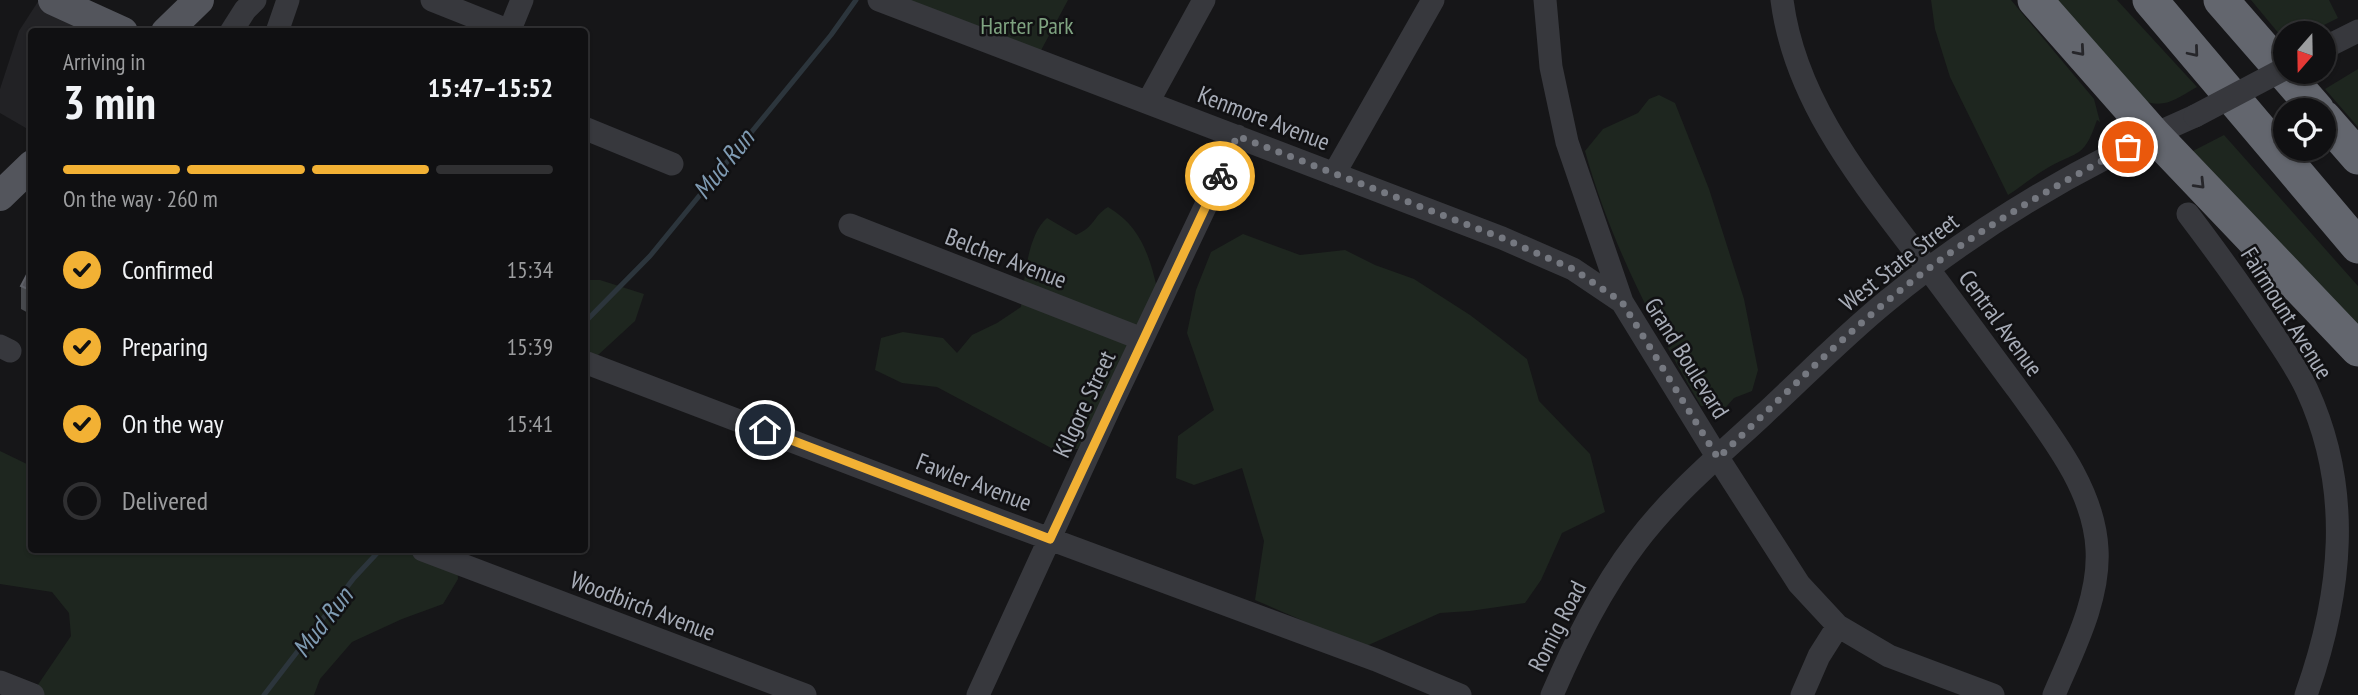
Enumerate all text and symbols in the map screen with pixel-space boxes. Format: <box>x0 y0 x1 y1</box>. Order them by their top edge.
park label: Harter Park <box>980 10 1074 41</box>
north arrow <box>2273 21 2336 84</box>
map controls <box>2273 21 2336 161</box>
one-way arrow <box>2072 43 2084 56</box>
one-way arrow <box>2186 44 2198 57</box>
text: Arriving in <box>63 47 145 76</box>
text: 15:47–15:52 <box>428 71 553 104</box>
text: 3 min <box>63 72 156 132</box>
street label: Kenmore Avenue <box>1194 79 1334 157</box>
button: locate <box>2273 98 2336 161</box>
pin <box>2098 117 2158 177</box>
water label: Mud Run <box>685 121 762 205</box>
icon: bag <box>2109 128 2147 166</box>
courier <box>1185 141 1255 211</box>
icon: bike <box>1201 157 1239 195</box>
one-way arrow <box>2192 175 2204 188</box>
text: On the way · 260 m <box>63 184 218 213</box>
street label: West State Street <box>1833 206 1965 318</box>
street label: Belcher Avenue <box>941 221 1071 295</box>
street label: Fairmount Avenue <box>2234 241 2340 385</box>
icon: check <box>63 251 101 289</box>
text: Confirmed <box>122 253 213 286</box>
text: 15:34 <box>507 255 553 284</box>
street label: Central Avenue <box>1952 264 2050 382</box>
street label: Grand Boulevard <box>1638 292 1736 424</box>
icon: check <box>63 328 101 366</box>
text: Preparing <box>122 330 208 363</box>
text: 15:39 <box>507 332 553 361</box>
street label: Kilgore Street <box>1046 345 1122 462</box>
pin <box>735 400 795 460</box>
icon: check <box>63 405 101 443</box>
text: On the way <box>122 407 224 440</box>
text: 15:41 <box>507 409 553 438</box>
icon: home <box>746 411 784 449</box>
street label: Fawler Avenue <box>912 446 1036 518</box>
text: Delivered <box>122 484 208 517</box>
street label: Woodbirch Avenue <box>566 564 720 648</box>
street label: Romig Road <box>1521 575 1593 677</box>
water label: Mud Run <box>284 579 361 664</box>

